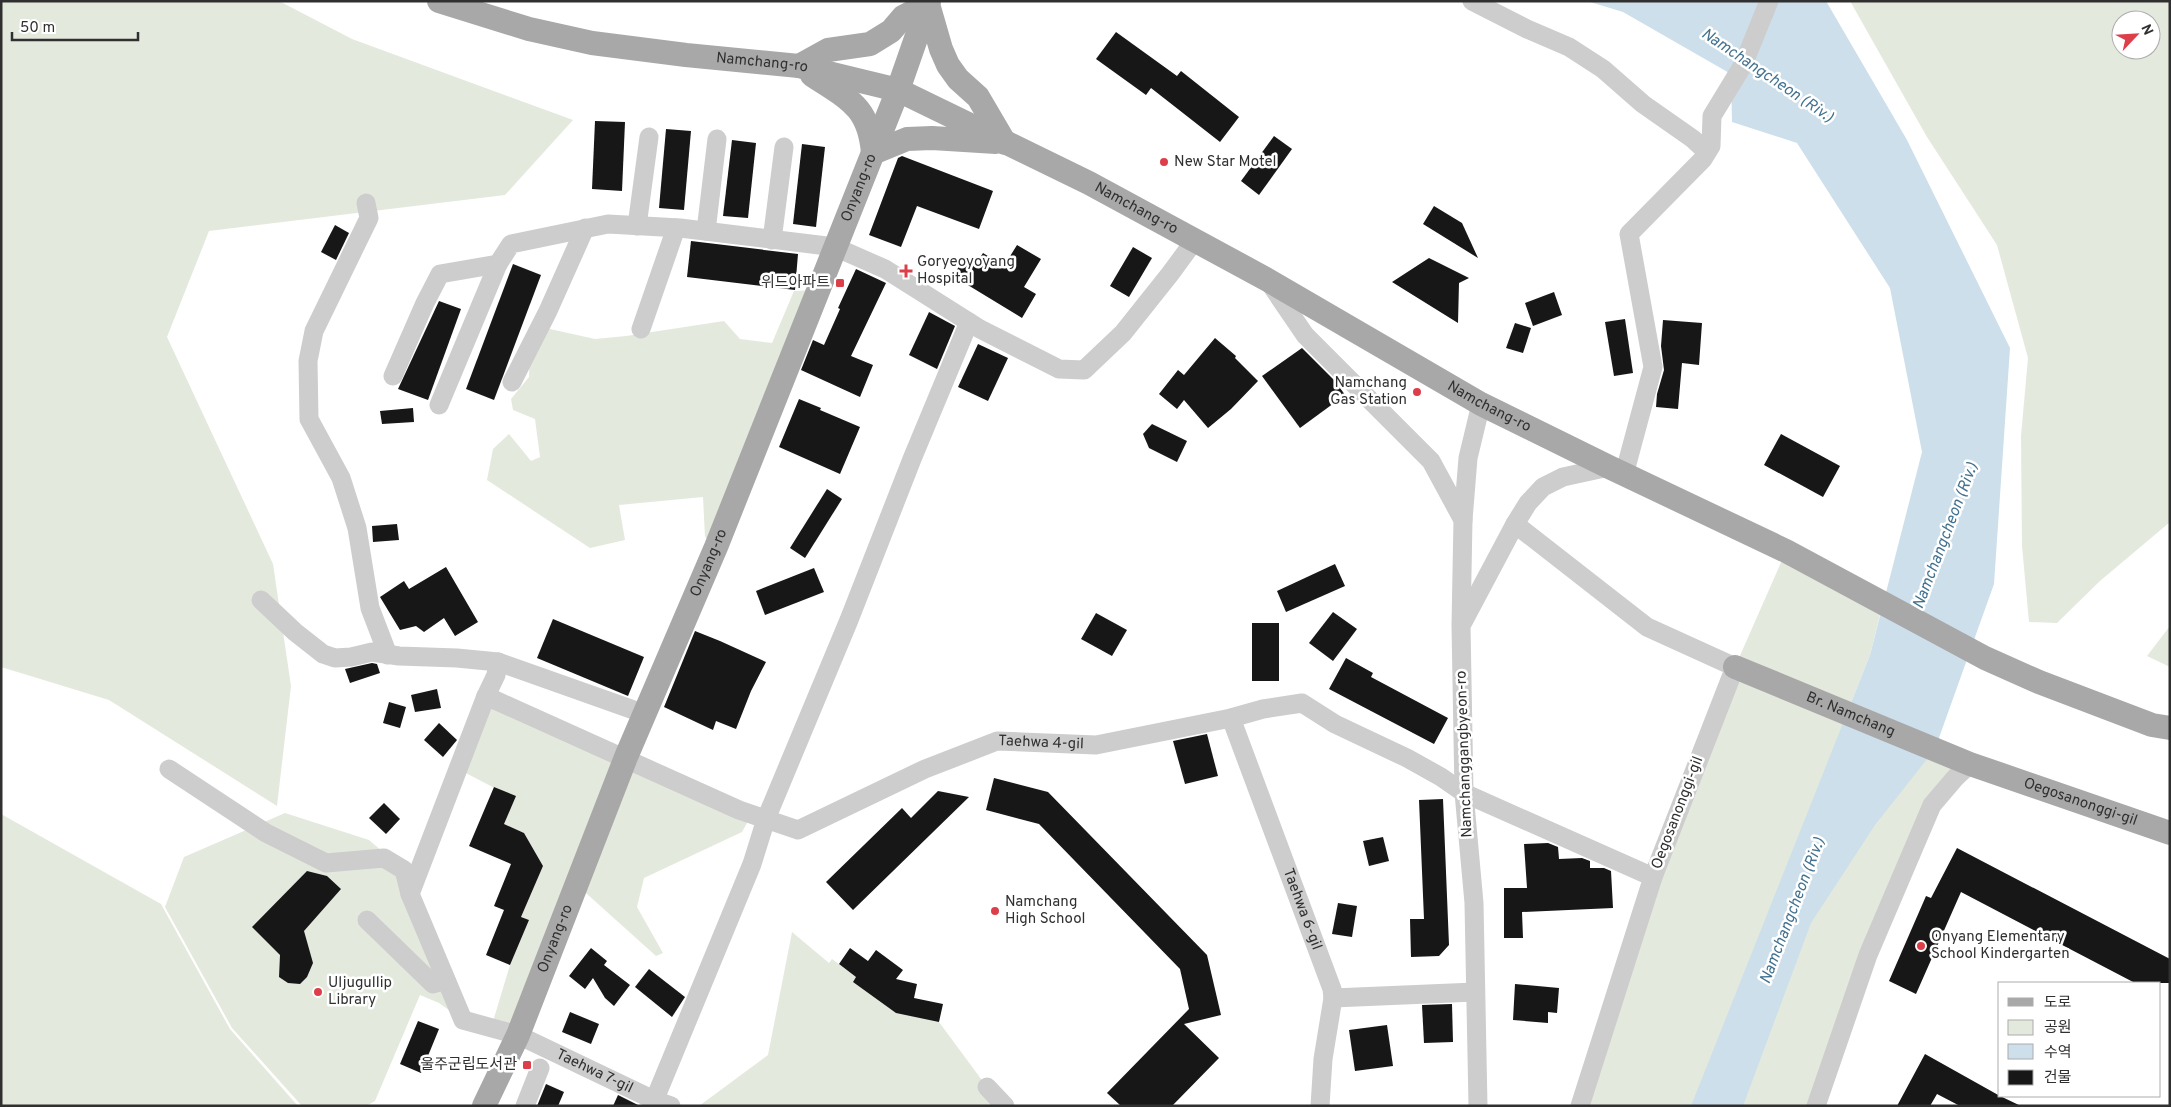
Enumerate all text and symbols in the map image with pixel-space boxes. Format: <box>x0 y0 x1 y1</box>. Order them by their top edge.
scale bar <box>12 10 139 42</box>
north arrow <box>2111 10 2161 60</box>
text: 50 m <box>20 19 55 38</box>
text: N <box>2137 22 2156 38</box>
water label: Namchangcheon (Riv.) <box>1697 24 1837 128</box>
street label: Namchang-ro <box>715 48 810 77</box>
street label: Onyang-ro <box>837 151 881 225</box>
place label: New Star Motel <box>1174 153 1276 172</box>
marker: New Star Motel <box>1158 156 1170 168</box>
street label: Namchang-ro <box>1091 178 1181 239</box>
place label: Goryeoyoyang Hospital <box>917 253 1015 289</box>
marker: Goryeoyoyang Hospital <box>899 264 913 278</box>
place label: 위드아파트 <box>761 274 830 293</box>
marker: 위드아파트 <box>834 277 846 289</box>
place label: Namchang Gas Station <box>1330 374 1407 410</box>
street label: Namchang-ro <box>1444 377 1534 437</box>
marker: Namchang Gas Station <box>1411 386 1423 398</box>
water label: Namchangcheon (Riv.) <box>1909 459 1983 612</box>
street label: Onyang-ro <box>686 526 732 600</box>
street label: Namchanggangbyeon-ro <box>1453 670 1477 838</box>
street label: Br. Namchang <box>1803 688 1898 742</box>
street label: Taehwa 4-gil <box>998 732 1084 754</box>
street label: Oegosanonggi-gil <box>1648 754 1708 872</box>
street label: Oegosanonggi-gil <box>2021 774 2140 831</box>
water label: Namchangcheon (Riv.) <box>1756 834 1830 987</box>
street label: Taehwa 6-gil <box>1278 866 1326 953</box>
place label: Namchang High School <box>1005 893 1086 929</box>
street label: Onyang-ro <box>533 902 577 976</box>
marker: Namchang High School <box>989 905 1001 917</box>
place label: Onyang Elementary School Kindergarten <box>1931 928 2070 964</box>
marker: Onyang Elementary School Kindergarten <box>1915 940 1927 952</box>
place label: Uljugullip Library <box>328 974 392 1010</box>
legend <box>1998 982 2161 1097</box>
marker: Uljugullip Library <box>312 986 324 998</box>
text: 도로 <box>2044 994 2072 1013</box>
text: 공원 <box>2044 1019 2072 1038</box>
text: 수역 <box>2044 1044 2072 1063</box>
street label: Taehwa 7-gil <box>553 1045 636 1098</box>
place label: 울주군립도서관 <box>420 1056 517 1075</box>
marker: 울주군립도서관 <box>521 1059 533 1071</box>
text: 건물 <box>2044 1069 2072 1088</box>

